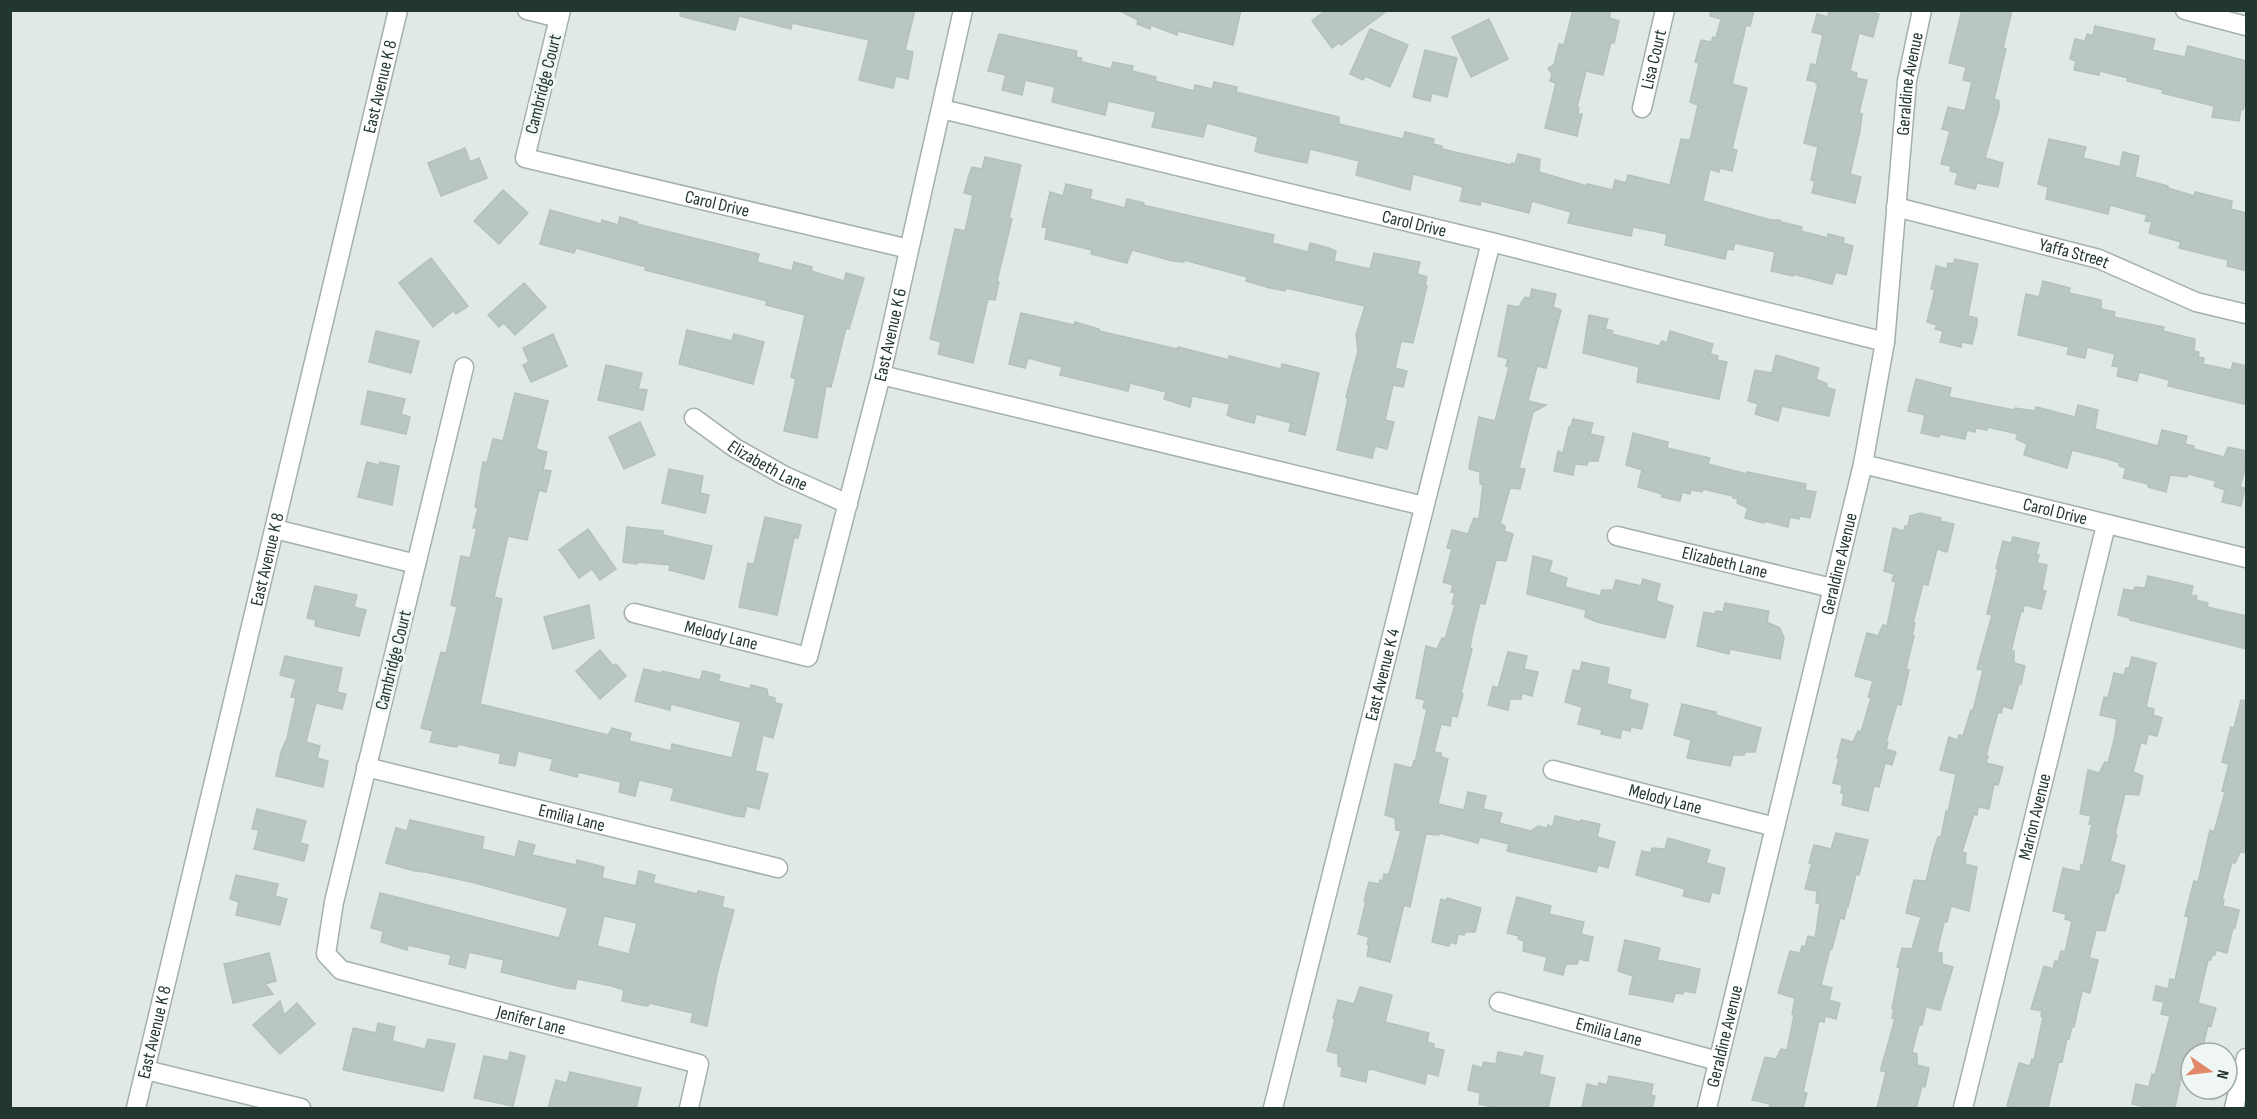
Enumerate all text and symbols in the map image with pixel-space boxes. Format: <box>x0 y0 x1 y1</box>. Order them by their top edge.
street label: Lisa Court <box>1637 27 1671 91</box>
street label: Geraldine Avenue <box>1892 30 1928 136</box>
street label: Cambridge Court <box>521 32 566 136</box>
street label: East Avenue K 8 <box>359 38 401 135</box>
street label: Carol Drive <box>683 186 752 222</box>
street label: Carol Drive <box>1380 206 1448 242</box>
street label: Yaffa Street <box>2037 234 2113 273</box>
street label: East Avenue K 6 <box>870 286 911 384</box>
street label: Elizabeth Lane <box>723 436 811 496</box>
street label: Carol Drive <box>2021 494 2089 530</box>
street label: East Avenue K 8 <box>246 511 289 608</box>
street label: Geraldine Avenue <box>1817 511 1862 617</box>
street label: Elizabeth Lane <box>1680 542 1770 583</box>
street label: Cambridge Court <box>371 608 416 712</box>
street label: Melody Lane <box>682 616 760 655</box>
street label: East Avenue K 4 <box>1361 626 1404 723</box>
street label: Marion Avenue <box>2014 771 2056 862</box>
street label: Melody Lane <box>1626 780 1704 819</box>
street label: Emilia Lane <box>536 800 607 836</box>
street label: Geraldine Avenue <box>1702 983 1747 1089</box>
street label: East Avenue K 8 <box>133 984 176 1081</box>
street label: Jenifer Lane <box>493 1001 568 1040</box>
street label: Emilia Lane <box>1573 1013 1644 1051</box>
north arrow <box>2179 1041 2239 1101</box>
text: N <box>2212 1068 2232 1081</box>

